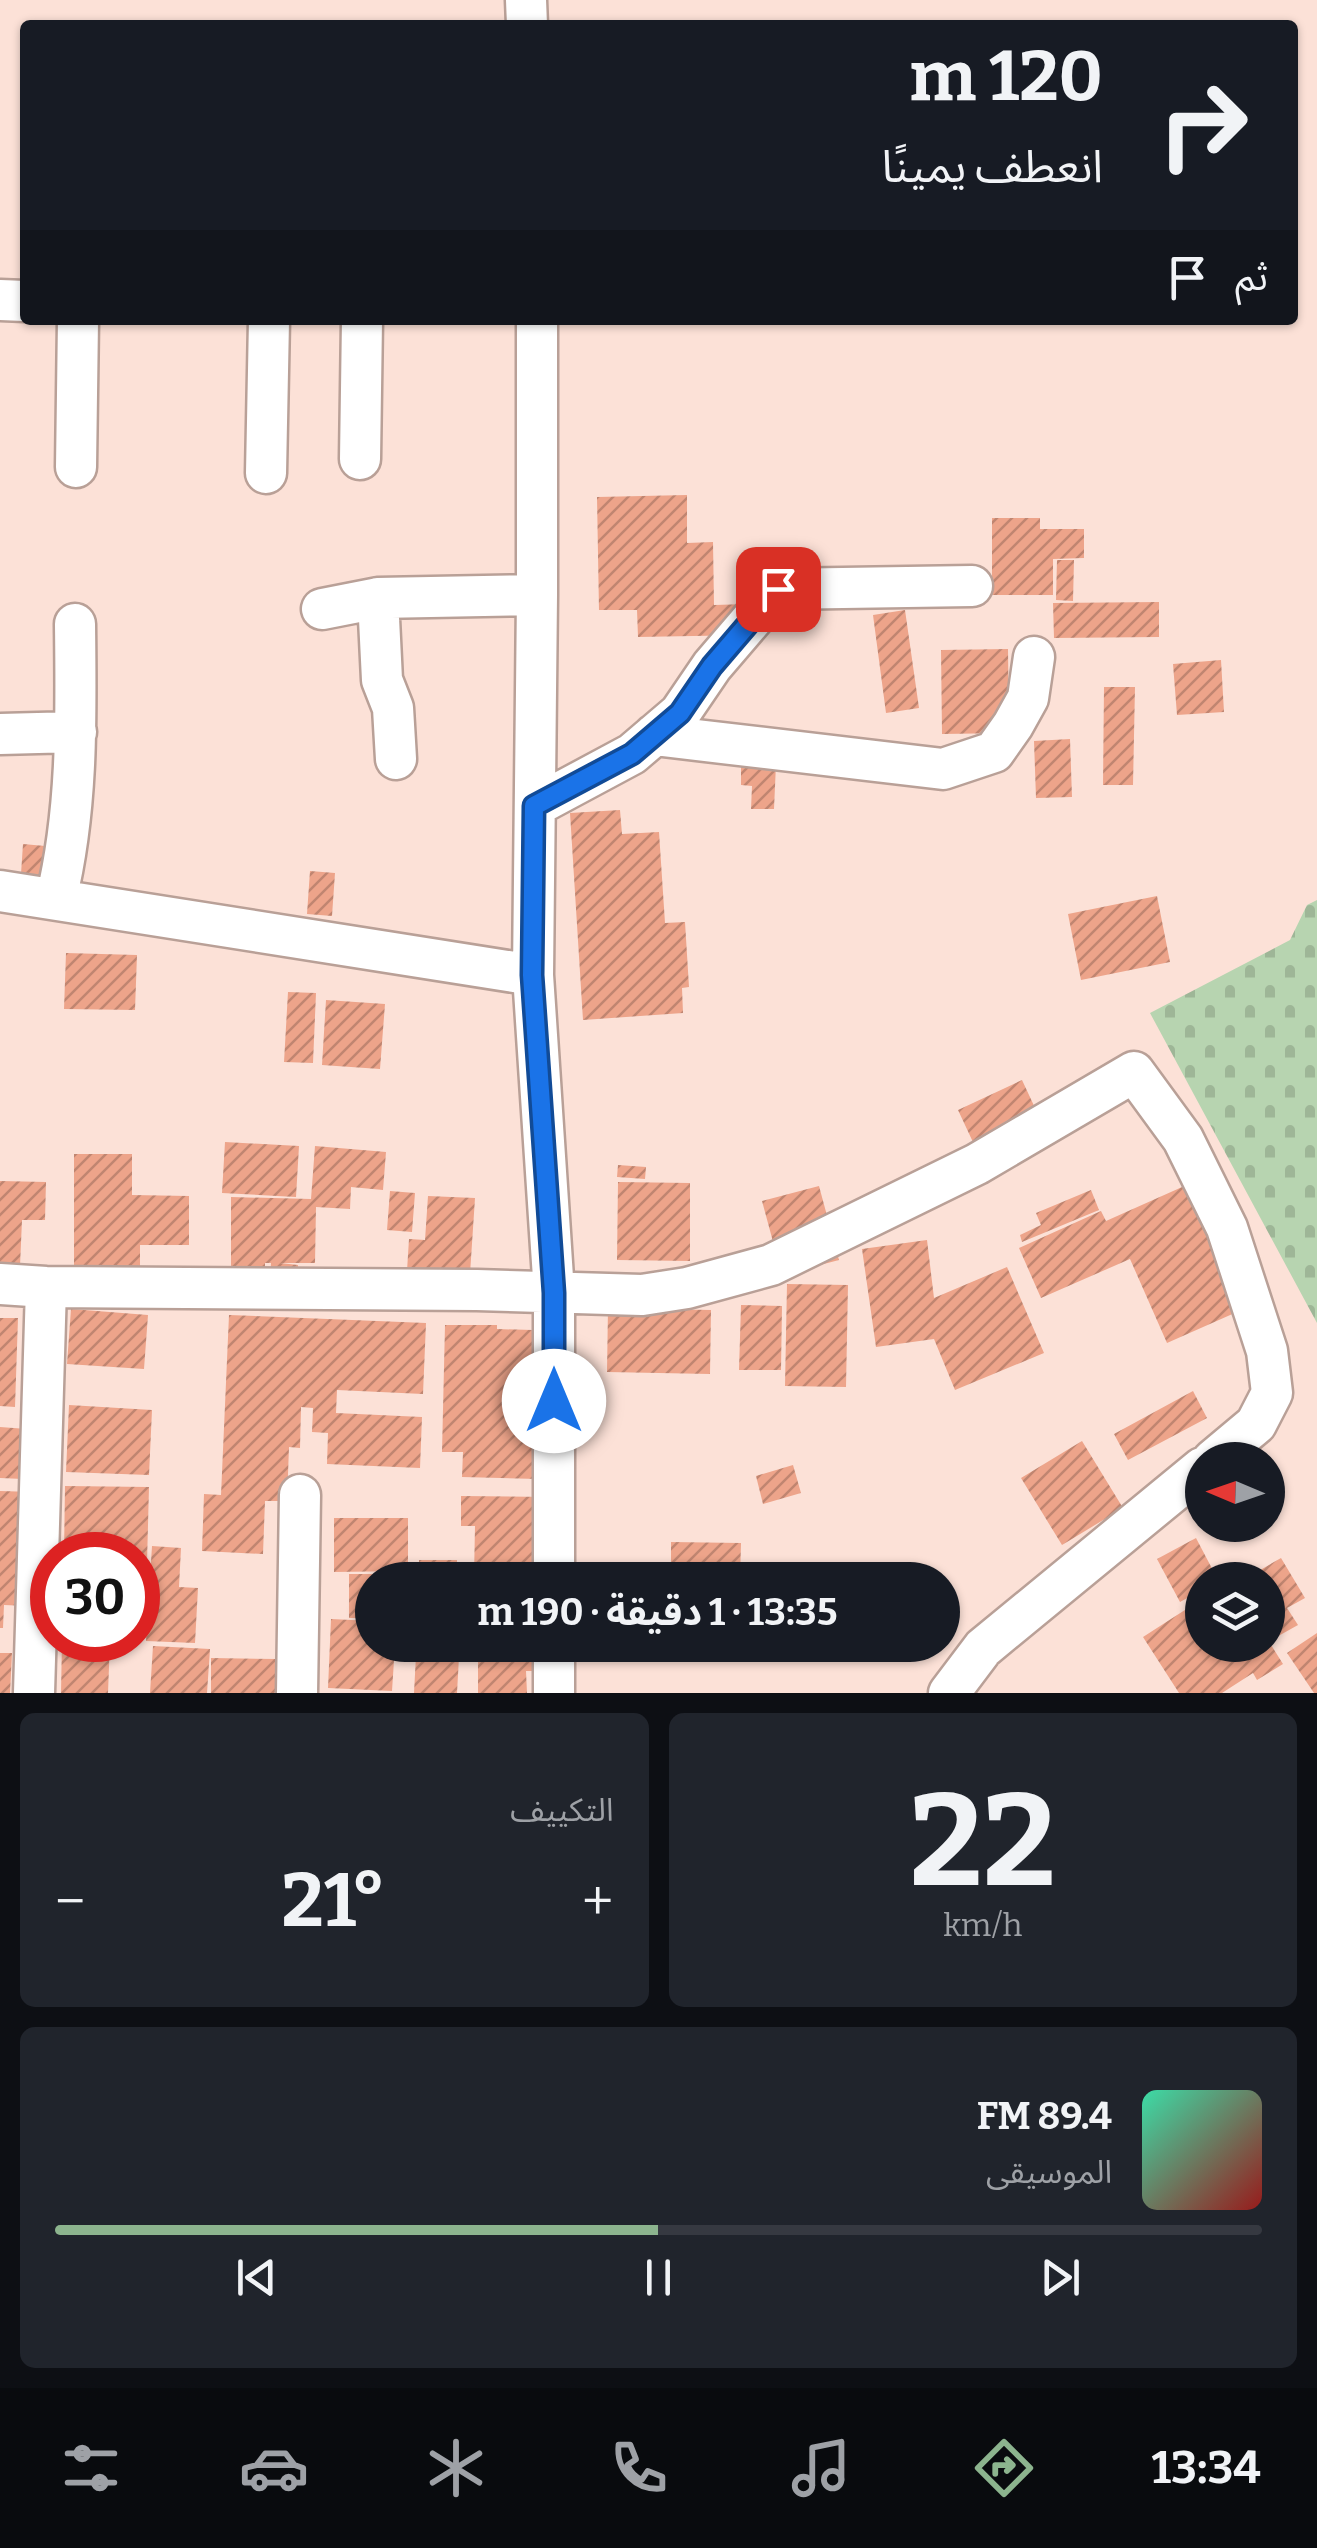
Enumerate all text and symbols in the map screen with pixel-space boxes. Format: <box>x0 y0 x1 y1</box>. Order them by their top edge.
text: 120 m <box>910 35 1103 119</box>
icon: right <box>1138 60 1268 190</box>
text: انعطف يمينًا <box>882 140 1103 194</box>
icon: arrive <box>1160 250 1215 305</box>
text: ثم <box>1235 254 1268 300</box>
pin <box>736 547 821 632</box>
icon: arrive <box>751 562 806 617</box>
position arrow <box>502 1349 606 1453</box>
north arrow <box>1185 1442 1285 1542</box>
map controls <box>1185 1442 1285 1662</box>
speed limit sign: 30 <box>30 1532 160 1662</box>
button: layers <box>1185 1562 1285 1662</box>
text: 13:35 · 1 دقيقة · 190 m <box>478 1589 837 1635</box>
text: 22 <box>910 1763 1056 1919</box>
text: التكييف <box>510 1791 614 1829</box>
text: 21° <box>281 1856 386 1946</box>
text: − <box>55 1869 85 1935</box>
text: + <box>582 1869 613 1935</box>
text: km/h <box>943 1906 1022 1944</box>
text: 89.4 FM <box>977 2093 1112 2139</box>
text: الموسيقى <box>986 2153 1112 2191</box>
icon: previous <box>229 2250 284 2305</box>
icon: pause <box>631 2250 686 2305</box>
icon: next <box>1033 2250 1088 2305</box>
icon: filters <box>56 2433 126 2503</box>
icon: car <box>239 2433 309 2503</box>
icon: climate <box>421 2433 491 2503</box>
icon: phone <box>604 2433 674 2503</box>
icon: music <box>786 2433 856 2503</box>
icon: directions <box>969 2433 1039 2503</box>
text: 13:34 <box>1152 2441 1261 2495</box>

